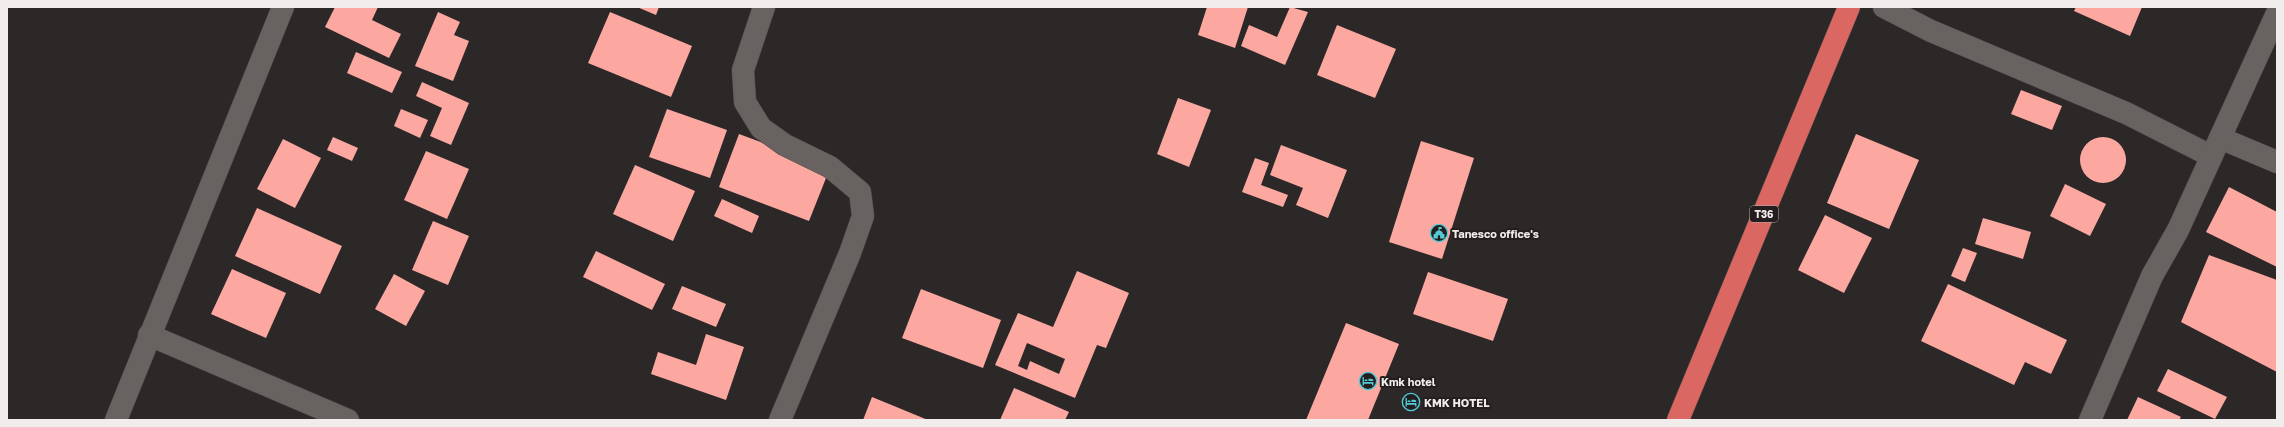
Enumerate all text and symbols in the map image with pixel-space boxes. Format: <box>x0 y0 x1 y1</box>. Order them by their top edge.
road number: T36 <box>1750 206 1778 222</box>
public building icon: Tanesco office's <box>1429 223 1449 243</box>
place label: Tanesco office's <box>1452 227 1539 240</box>
hotel icon: Kmk hotel <box>1358 371 1378 391</box>
place label: Kmk hotel <box>1381 375 1436 388</box>
hotel icon: KMK HOTEL <box>1401 392 1421 412</box>
place label: KMK HOTEL <box>1424 396 1490 409</box>

